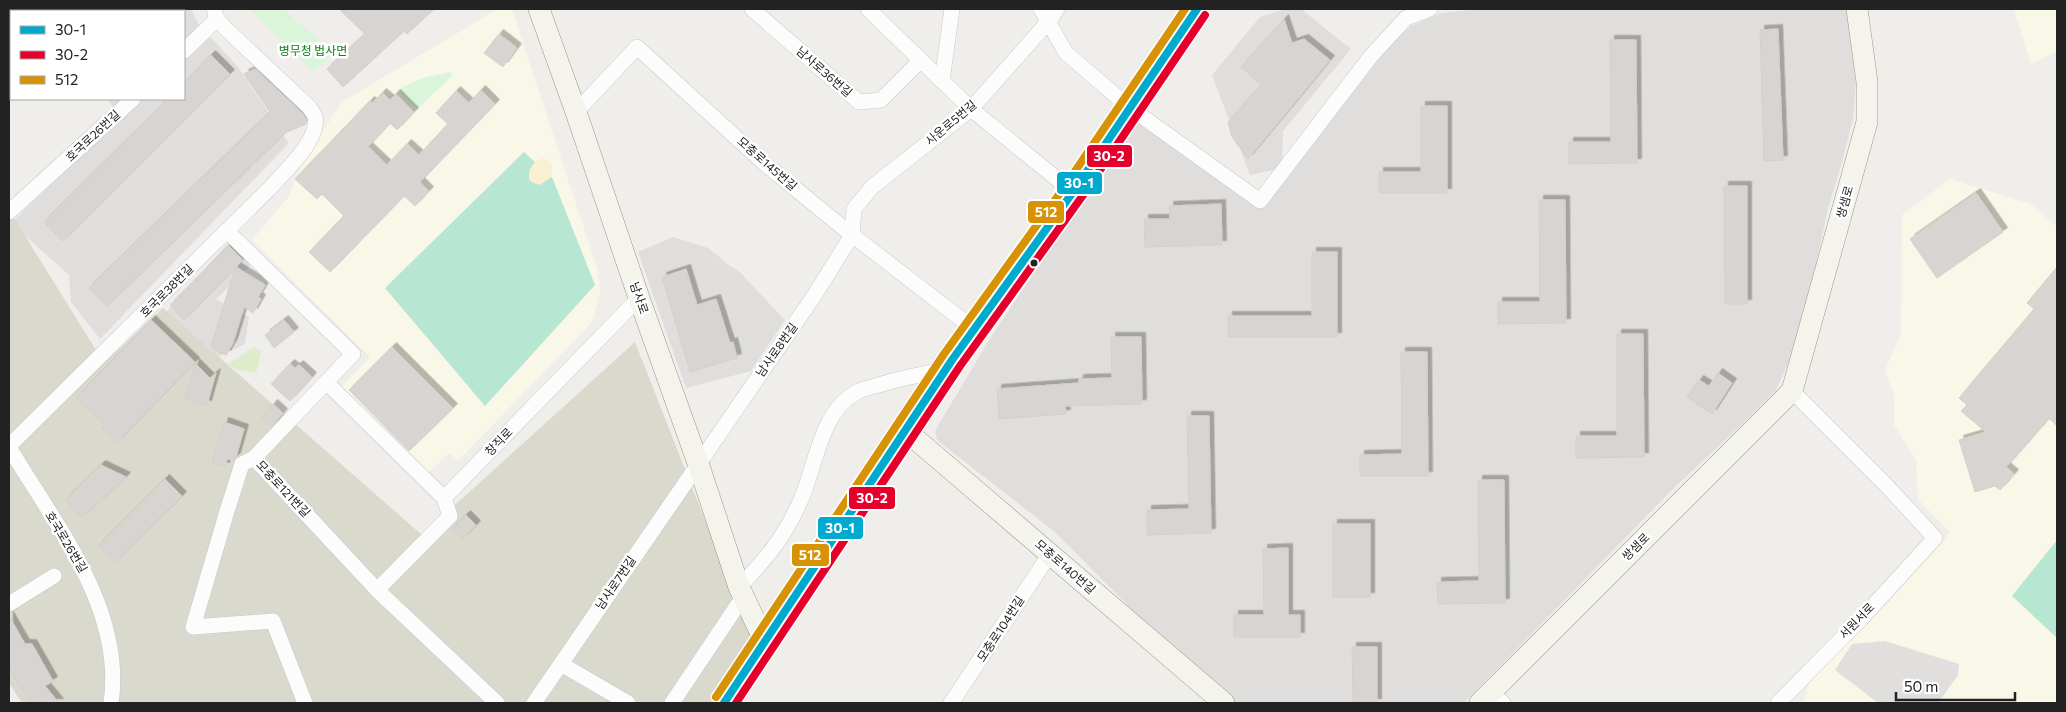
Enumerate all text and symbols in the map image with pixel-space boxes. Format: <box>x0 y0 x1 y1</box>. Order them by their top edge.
legend <box>10 10 185 100</box>
text: 30-1 <box>55 20 86 38</box>
park label: 병무청 법사면 <box>279 43 347 57</box>
street label: 남사로36번길 <box>794 43 855 99</box>
text: 30-2 <box>55 45 88 63</box>
text: 512 <box>55 70 78 88</box>
street label: 사운로5번길 <box>922 97 979 148</box>
street label: 호국로26번길 <box>62 107 122 164</box>
street label: 모충로145번길 <box>735 134 800 193</box>
line badge: 30-2 <box>1086 144 1133 168</box>
text: 30-2 <box>1093 147 1125 164</box>
line badge: 30-1 <box>1056 171 1103 195</box>
text: 30-1 <box>1064 174 1094 191</box>
street label: 쌍샘로 <box>1833 184 1855 220</box>
line badge: 512 <box>1027 200 1065 224</box>
text: 512 <box>1035 203 1057 220</box>
unlabelled marker <box>1029 258 1039 268</box>
street label: 호국로38번길 <box>137 261 196 320</box>
street label: 남사로 <box>628 280 652 316</box>
street label: 남사로8번길 <box>753 320 800 379</box>
street label: 창직로 <box>482 425 515 458</box>
street label: 모충로121번길 <box>254 457 313 519</box>
line badge: 30-2 <box>848 486 896 510</box>
text: 30-2 <box>856 489 888 506</box>
street label: 호국로26번길 <box>43 508 91 575</box>
line badge: 30-1 <box>817 516 864 540</box>
text: 30-1 <box>825 519 855 536</box>
street label: 쌍샘로 <box>1619 530 1652 563</box>
street label: 모충로140번길 <box>1033 536 1099 596</box>
line badge: 512 <box>791 543 830 567</box>
text: 512 <box>799 546 821 563</box>
street label: 남사로7번길 <box>592 553 638 612</box>
street label: 모충로104번길 <box>974 593 1027 664</box>
street label: 서원서로 <box>1836 600 1877 641</box>
scale bar <box>1896 670 2015 702</box>
text: 50 m <box>1904 677 1938 695</box>

